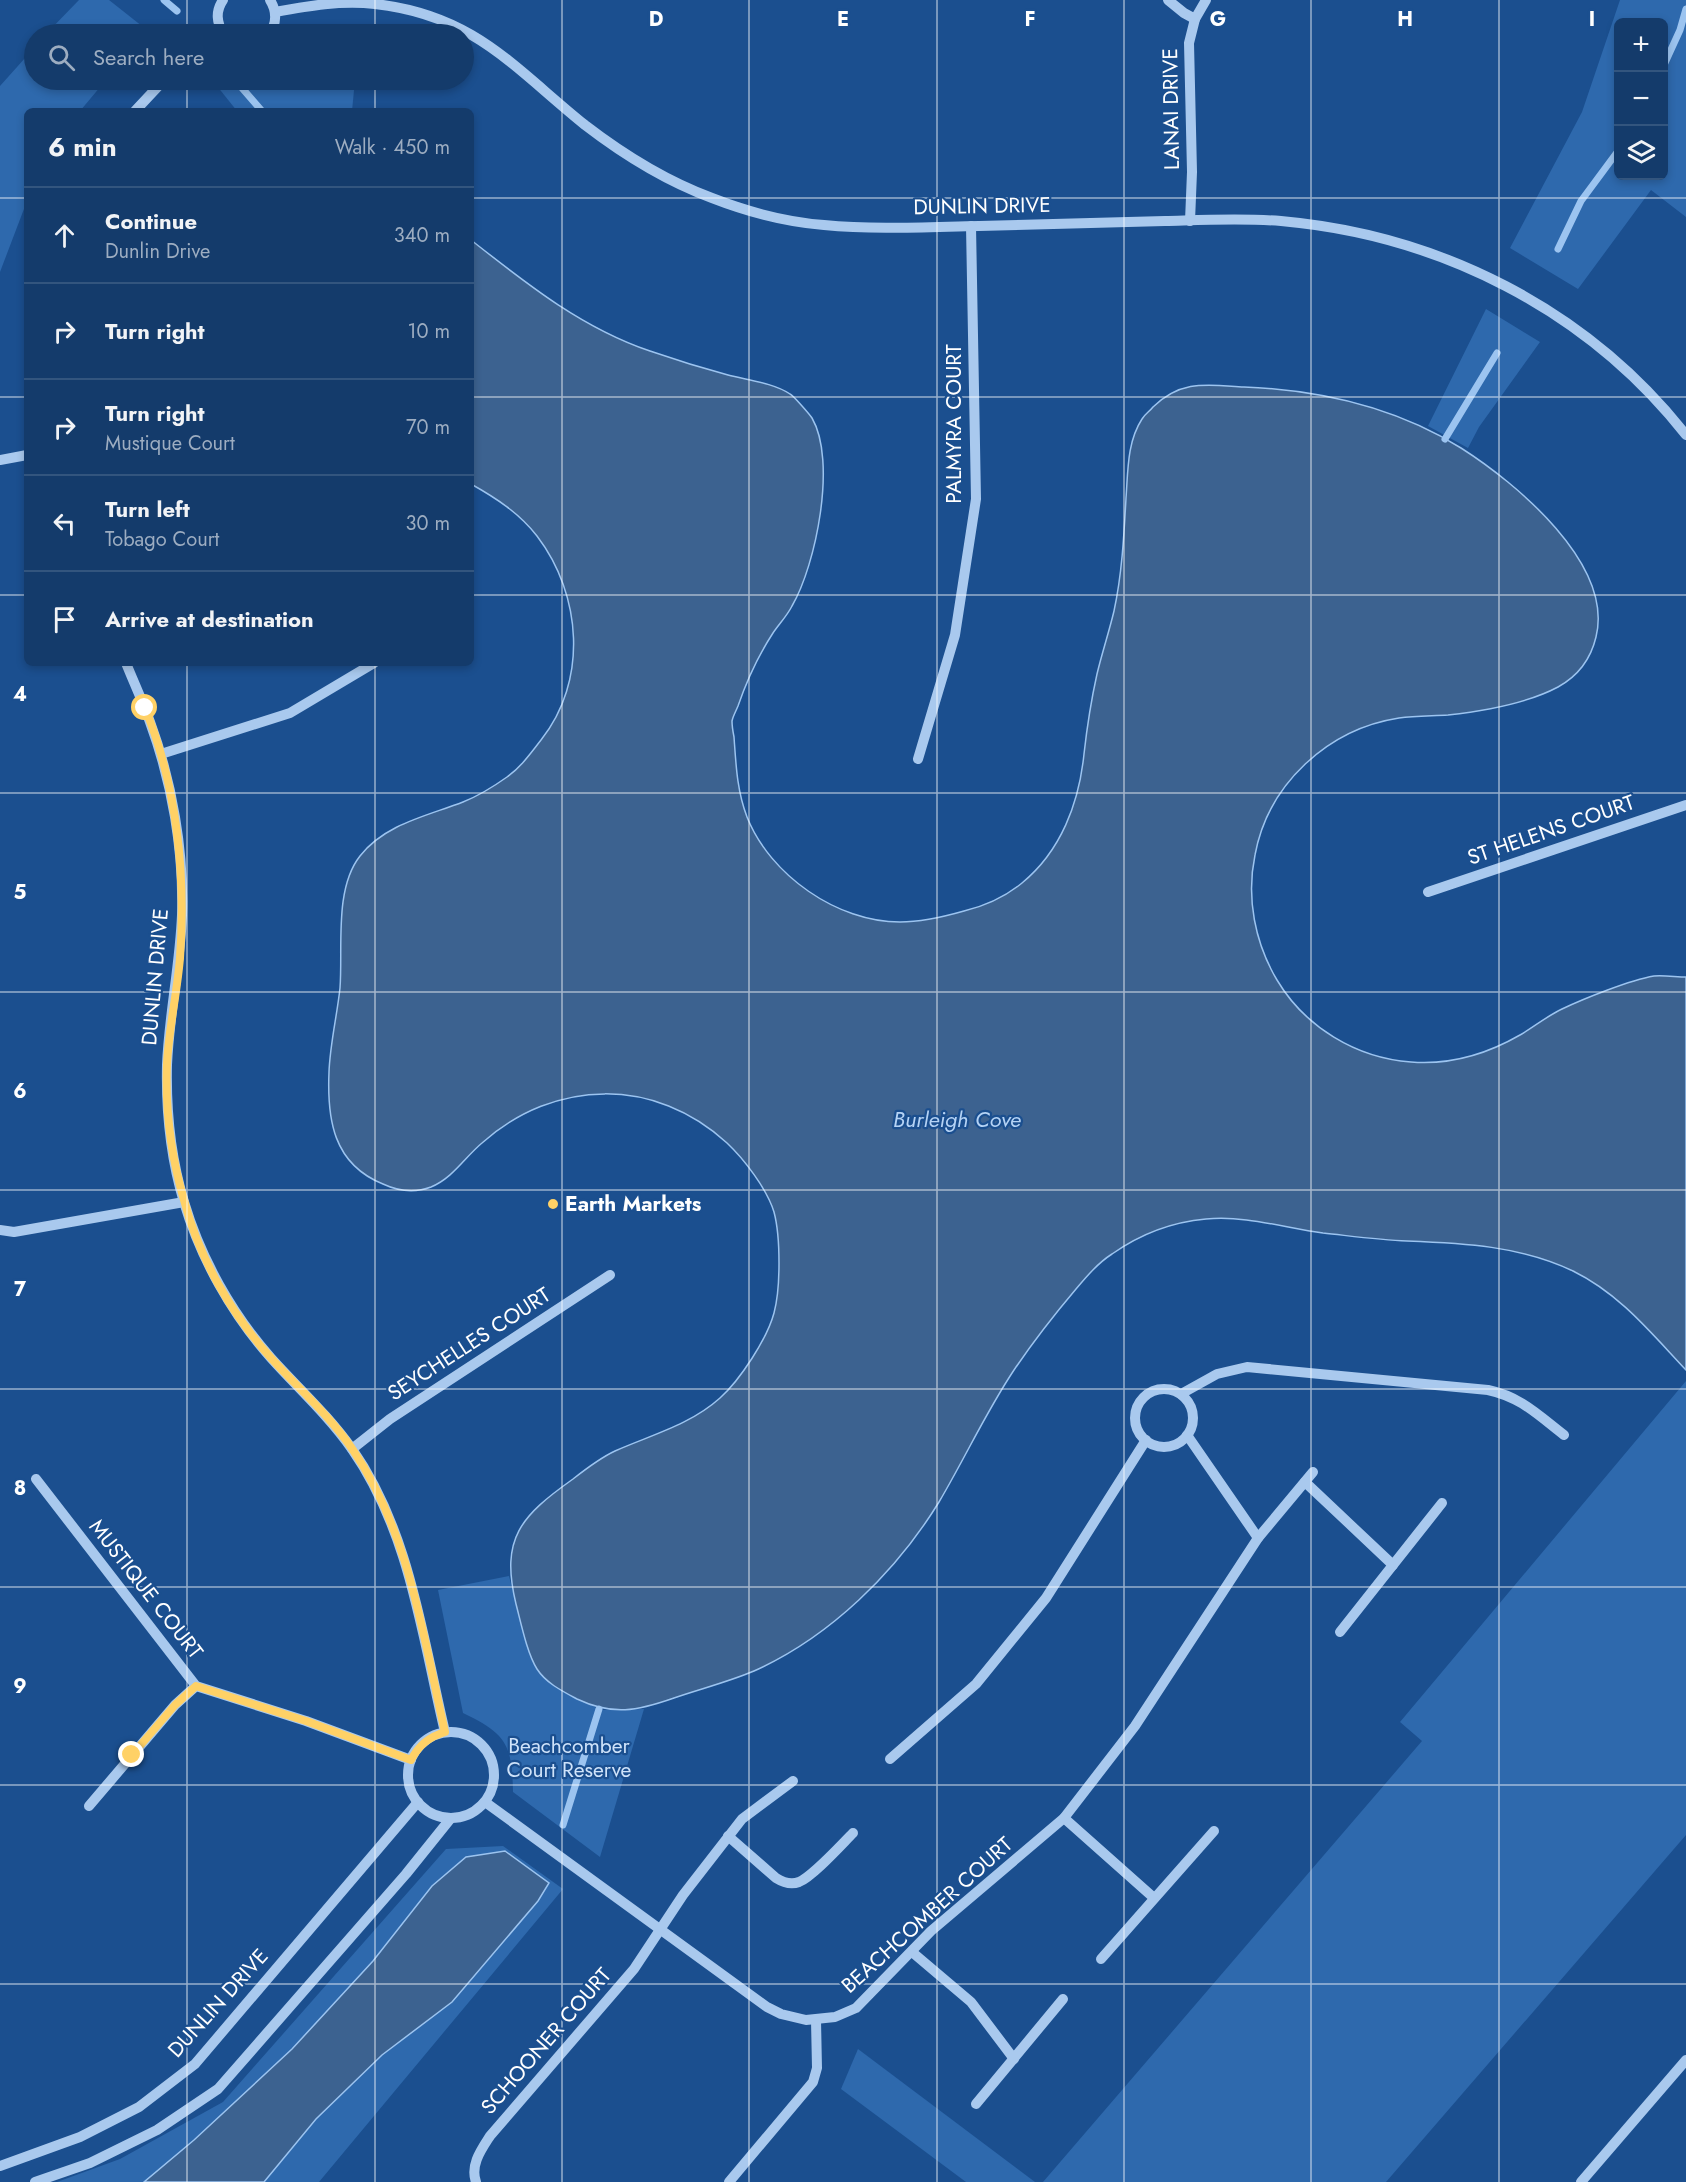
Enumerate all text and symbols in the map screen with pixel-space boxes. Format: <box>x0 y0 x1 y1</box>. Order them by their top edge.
text: D <box>649 5 663 34</box>
text: E <box>837 5 849 34</box>
text: F <box>1024 5 1036 34</box>
text: G <box>1210 5 1226 34</box>
text: H <box>1397 5 1413 34</box>
text: I <box>1589 5 1595 34</box>
map controls <box>1614 18 1668 180</box>
button: + <box>1614 18 1668 72</box>
search box <box>24 24 474 90</box>
icon: search <box>45 41 78 74</box>
text: Search here <box>93 41 204 73</box>
street label: LANAI DRIVE <box>1155 48 1187 170</box>
button: − <box>1614 72 1668 126</box>
button: layers <box>1614 126 1668 180</box>
text: 6 min <box>48 128 117 166</box>
text: Walk · 450 m <box>335 133 450 162</box>
street label: DUNLIN DRIVE <box>913 190 1051 222</box>
text: Continue <box>105 205 197 237</box>
icon: ahead <box>48 219 81 252</box>
text: 340 m <box>394 221 450 250</box>
text: Dunlin Drive <box>105 237 210 266</box>
icon: right <box>48 315 81 348</box>
text: Turn right <box>105 315 205 347</box>
text: 10 m <box>407 317 450 346</box>
street label: PALMYRA COURT <box>939 344 969 504</box>
text: Turn right <box>105 397 205 429</box>
icon: right <box>48 411 81 444</box>
text: 70 m <box>406 413 450 442</box>
text: Mustique Court <box>105 429 235 458</box>
text: Turn left <box>105 493 190 525</box>
icon: left <box>48 507 81 540</box>
text: 30 m <box>405 509 450 538</box>
text: Tobago Court <box>105 525 219 554</box>
icon: arrive <box>48 603 81 636</box>
text: Arrive at destination <box>105 603 314 635</box>
text: 4 <box>13 680 27 709</box>
route start <box>131 694 157 720</box>
street label: ST HELENS COURT <box>1463 787 1639 873</box>
text: 5 <box>14 878 27 907</box>
street label: DUNLIN DRIVE <box>134 907 176 1047</box>
text: 6 <box>13 1077 27 1106</box>
water label: Burleigh Cove <box>893 1103 1021 1135</box>
place label: Earth Markets <box>565 1189 702 1219</box>
marker: Earth Markets <box>546 1197 560 1211</box>
text: 7 <box>14 1275 27 1304</box>
street label: SEYCHELLES COURT <box>382 1280 556 1408</box>
text: 8 <box>14 1474 26 1503</box>
street label: MUSTIQUE COURT <box>82 1513 210 1665</box>
text: 9 <box>13 1672 27 1701</box>
park label: Beachcomber Court Reserve <box>507 1731 632 1785</box>
route end <box>118 1741 144 1767</box>
street label: BEACHCOMBER COURT <box>835 1830 1019 2000</box>
street label: DUNLIN DRIVE <box>161 1942 275 2064</box>
street label: SCHOONER COURT <box>474 1961 618 2121</box>

